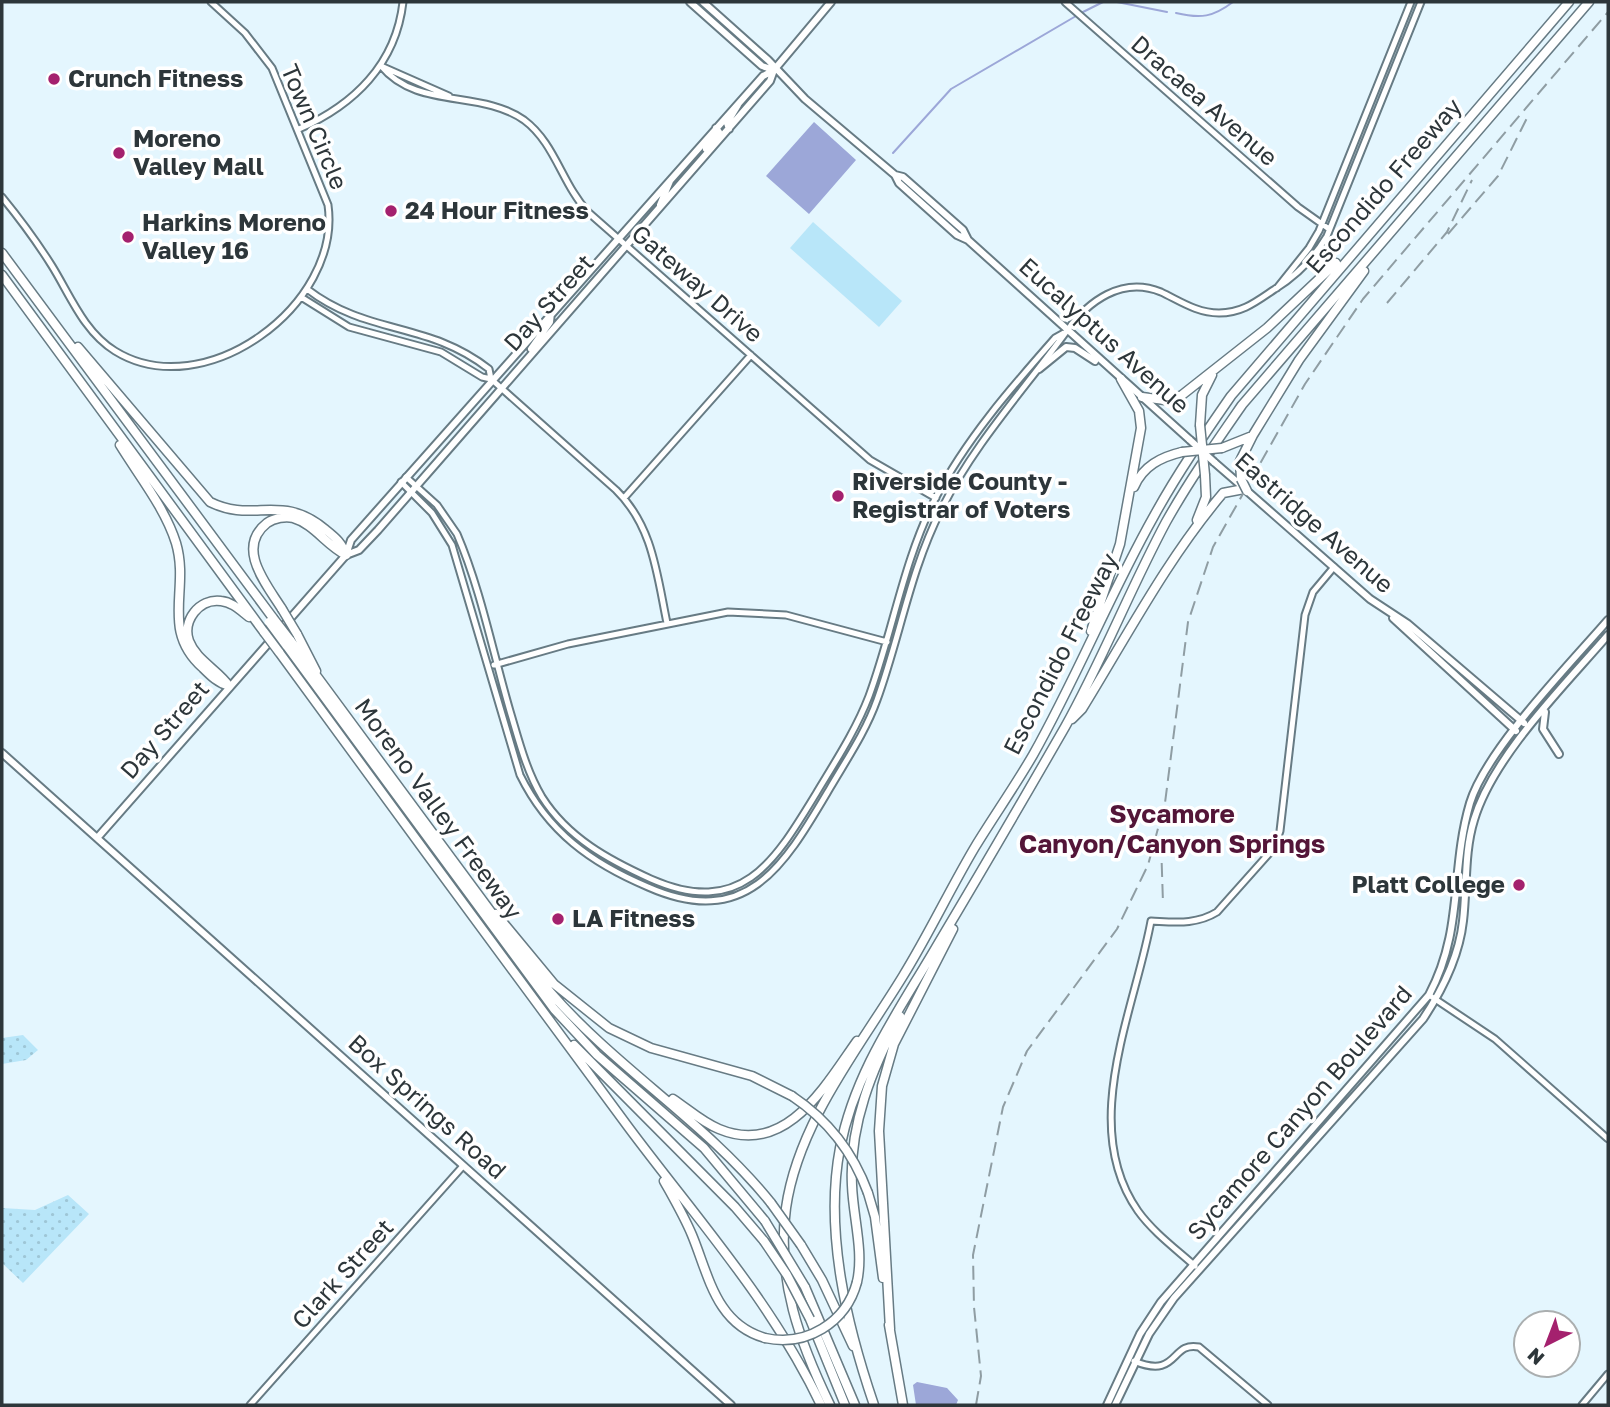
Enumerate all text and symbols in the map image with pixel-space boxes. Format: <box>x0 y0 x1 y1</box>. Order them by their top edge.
street label: Dracaea Avenue <box>1126 28 1284 171</box>
street label: Town Circle <box>276 59 355 193</box>
place label: Crunch Fitness <box>68 63 244 92</box>
marker: Crunch Fitness <box>46 71 62 87</box>
street label: Escondido Freeway <box>1299 92 1467 278</box>
place label: Moreno Valley Mall <box>133 123 264 180</box>
marker: Moreno Valley Mall <box>111 145 127 161</box>
place label: 24 Hour Fitness <box>405 195 589 224</box>
marker: 24 Hour Fitness <box>383 203 399 219</box>
place label: Harkins Moreno Valley 16 <box>142 207 326 264</box>
street label: Gateway Drive <box>626 218 770 348</box>
marker: Harkins Moreno Valley 16 <box>120 229 136 245</box>
street label: Day Street <box>497 248 599 356</box>
street label: Eucalyptus Avenue <box>1014 251 1196 419</box>
street label: Eastridge Avenue <box>1230 445 1400 598</box>
place label: Riverside County - Registrar of Voters <box>852 466 1070 523</box>
marker: Riverside County - Registrar of Voters <box>830 488 846 504</box>
street label: Escondido Freeway <box>996 548 1123 759</box>
street label: Day Street <box>113 674 214 784</box>
street label: Moreno Valley Freeway <box>349 692 529 924</box>
district label: Sycamore Canyon/Canyon Springs <box>1019 798 1325 859</box>
place label: Platt College <box>1351 869 1505 898</box>
marker: Platt College <box>1511 877 1527 893</box>
place label: LA Fitness <box>572 903 695 932</box>
marker: LA Fitness <box>550 911 566 927</box>
street label: Sycamore Canyon Boulevard <box>1180 979 1417 1245</box>
street label: Box Springs Road <box>343 1027 513 1184</box>
street label: Clark Street <box>285 1212 399 1334</box>
north arrow <box>1512 1309 1582 1379</box>
text: N <box>1522 1344 1548 1370</box>

